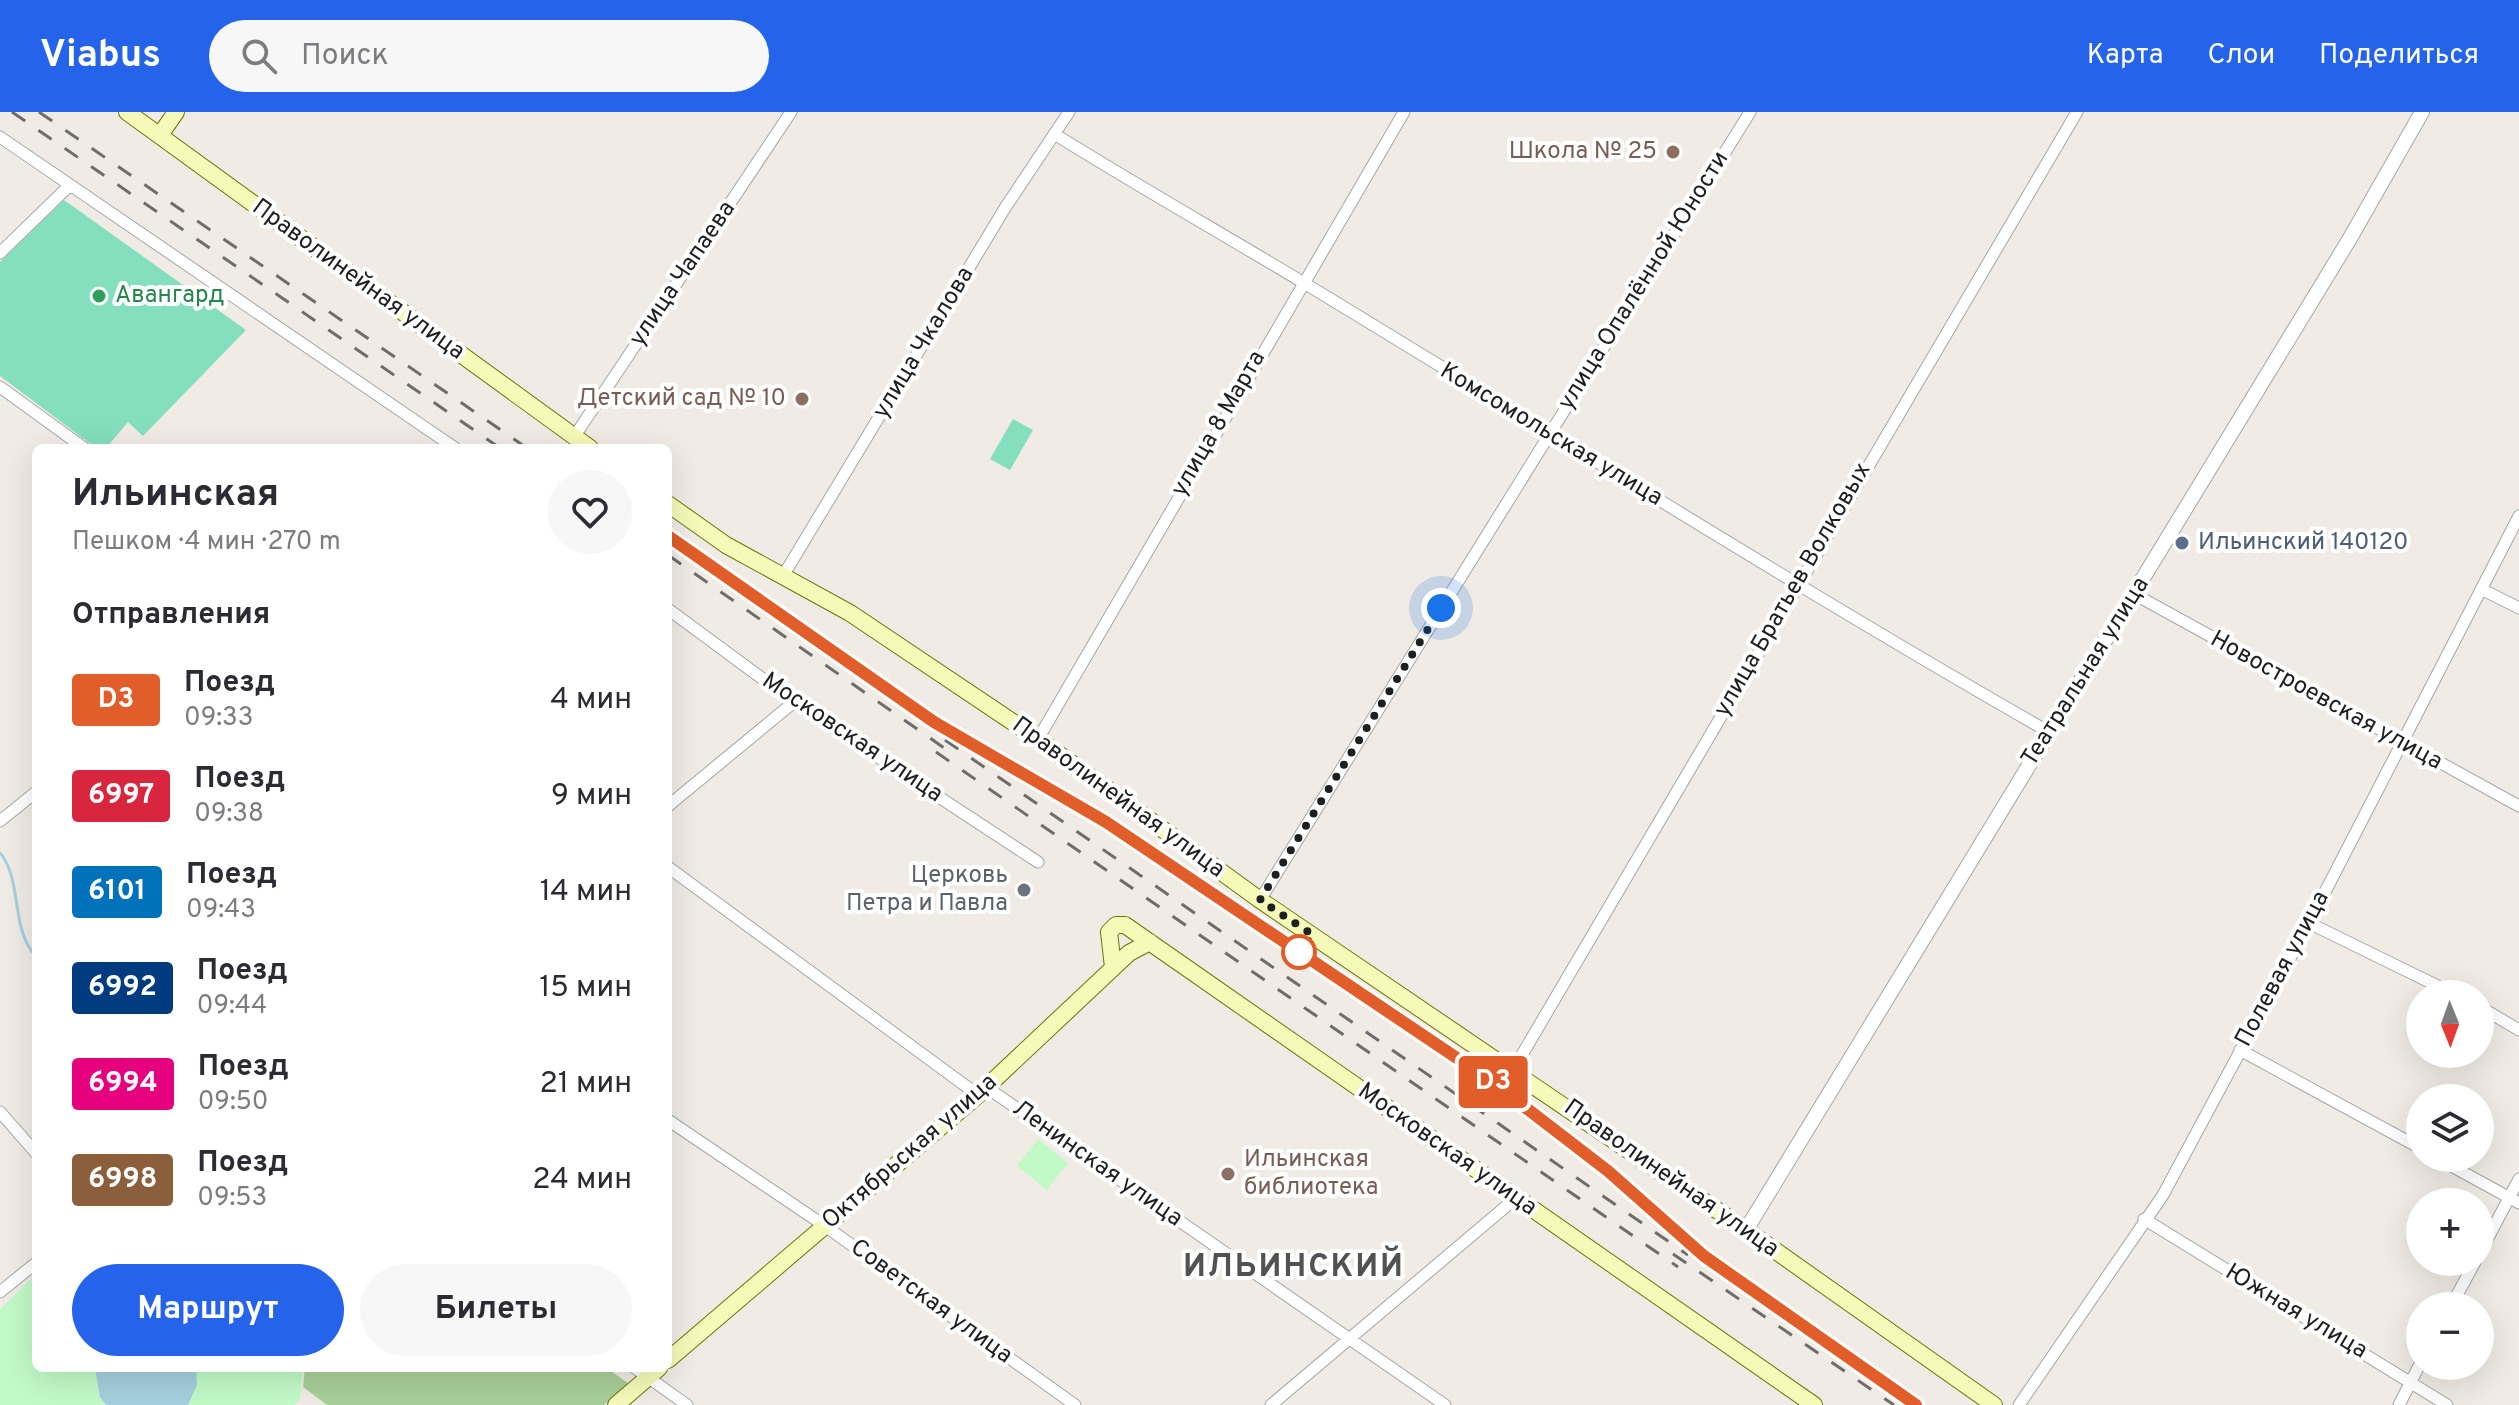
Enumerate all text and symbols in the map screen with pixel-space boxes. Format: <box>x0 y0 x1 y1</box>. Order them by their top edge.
search box <box>209 20 769 92</box>
text: Viabus <box>40 32 161 81</box>
icon: search <box>237 34 281 78</box>
text: Поиск <box>301 38 389 75</box>
text: Карта <box>2087 38 2163 74</box>
text: Слои <box>2207 38 2275 74</box>
text: Поделиться <box>2319 38 2479 74</box>
place label: Школа № 25 <box>1509 137 1657 167</box>
marker: Школа № 25 <box>1664 143 1682 161</box>
street label: улица Опалённой Юности <box>1552 146 1736 416</box>
street label: Праволинейная улица <box>246 193 470 367</box>
street label: улица Чапаева <box>623 195 743 353</box>
street label: улица Чкалова <box>867 261 981 425</box>
place label: Авангард <box>115 281 225 311</box>
marker: Авангард <box>90 287 108 305</box>
street label: улица 8 Марта <box>1165 346 1273 502</box>
street label: Комсомольская улица <box>1434 357 1668 513</box>
place label: Детский сад № 10 <box>577 384 786 414</box>
marker: Детский сад № 10 <box>793 390 811 408</box>
street label: улица Братьев Волковых <box>1708 458 1878 722</box>
button: heart <box>548 470 632 554</box>
text: Ильинская <box>72 471 279 520</box>
text: Пешком · 4 мин · 270 m <box>72 526 341 559</box>
place label: Ильинский 140120 <box>2198 528 2409 558</box>
marker: Ильинский 140120 <box>2173 534 2191 552</box>
street label: Театральная улица <box>2016 572 2156 772</box>
your location <box>1421 588 1461 628</box>
text: Отправления <box>72 597 270 634</box>
street label: Новостроевская улица <box>2205 625 2447 777</box>
text: Поезд <box>184 665 275 702</box>
street label: Московская улица <box>756 666 948 810</box>
text: D3 <box>98 682 134 718</box>
text: 4 мин <box>550 682 632 719</box>
text: 09:33 <box>184 702 253 735</box>
street label: Праволинейная улица <box>1006 711 1230 885</box>
text: Поезд <box>194 761 285 798</box>
text: 6997 <box>88 778 154 814</box>
text: 9 мин <box>551 778 632 815</box>
text: 09:38 <box>194 798 264 831</box>
text: Поезд <box>186 857 277 894</box>
place label: Церковь Петра и Павла <box>846 861 1008 919</box>
text: 6101 <box>88 874 146 910</box>
text: 14 мин <box>540 874 632 911</box>
marker: Церковь Петра и Павла <box>1015 881 1033 899</box>
street label: Полевая улица <box>2229 886 2337 1052</box>
text: 09:43 <box>186 894 256 927</box>
unlabelled marker <box>1282 935 1316 969</box>
text: Поезд <box>197 953 288 990</box>
text: 6992 <box>88 970 157 1006</box>
text: 15 мин <box>539 970 632 1007</box>
north arrow <box>2406 980 2494 1068</box>
map controls <box>2406 980 2494 1380</box>
text: 09:44 <box>197 990 267 1023</box>
text: Поезд <box>198 1049 289 1086</box>
line badge: D3 <box>1457 1056 1529 1108</box>
text: D3 <box>1475 1064 1511 1100</box>
text: 6994 <box>88 1066 158 1102</box>
text: 21 мин <box>539 1066 632 1103</box>
street label: Октябрьская улица <box>816 1068 1004 1236</box>
street label: Московская улица <box>1352 1077 1542 1223</box>
button: layers <box>2406 1084 2494 1172</box>
text: 09:50 <box>198 1086 269 1119</box>
street label: Праволинейная улица <box>1558 1093 1784 1265</box>
street label: Ленинская улица <box>1006 1094 1188 1234</box>
text: Поезд <box>197 1145 288 1182</box>
place label: Ильинская библиотека <box>1244 1145 1378 1203</box>
text: 6998 <box>88 1162 157 1198</box>
text: 24 мин <box>532 1162 632 1199</box>
marker: Ильинская библиотека <box>1219 1165 1237 1183</box>
text: 09:53 <box>197 1182 267 1215</box>
button: + <box>2406 1188 2494 1276</box>
street label: Советская улица <box>844 1233 1018 1371</box>
district label: ИЛЬИНСКИЙ <box>1183 1245 1405 1288</box>
street label: Южная улица <box>2219 1258 2373 1366</box>
button: Маршрут <box>72 1264 344 1356</box>
button: Билеты <box>360 1264 632 1356</box>
button: − <box>2406 1292 2494 1380</box>

